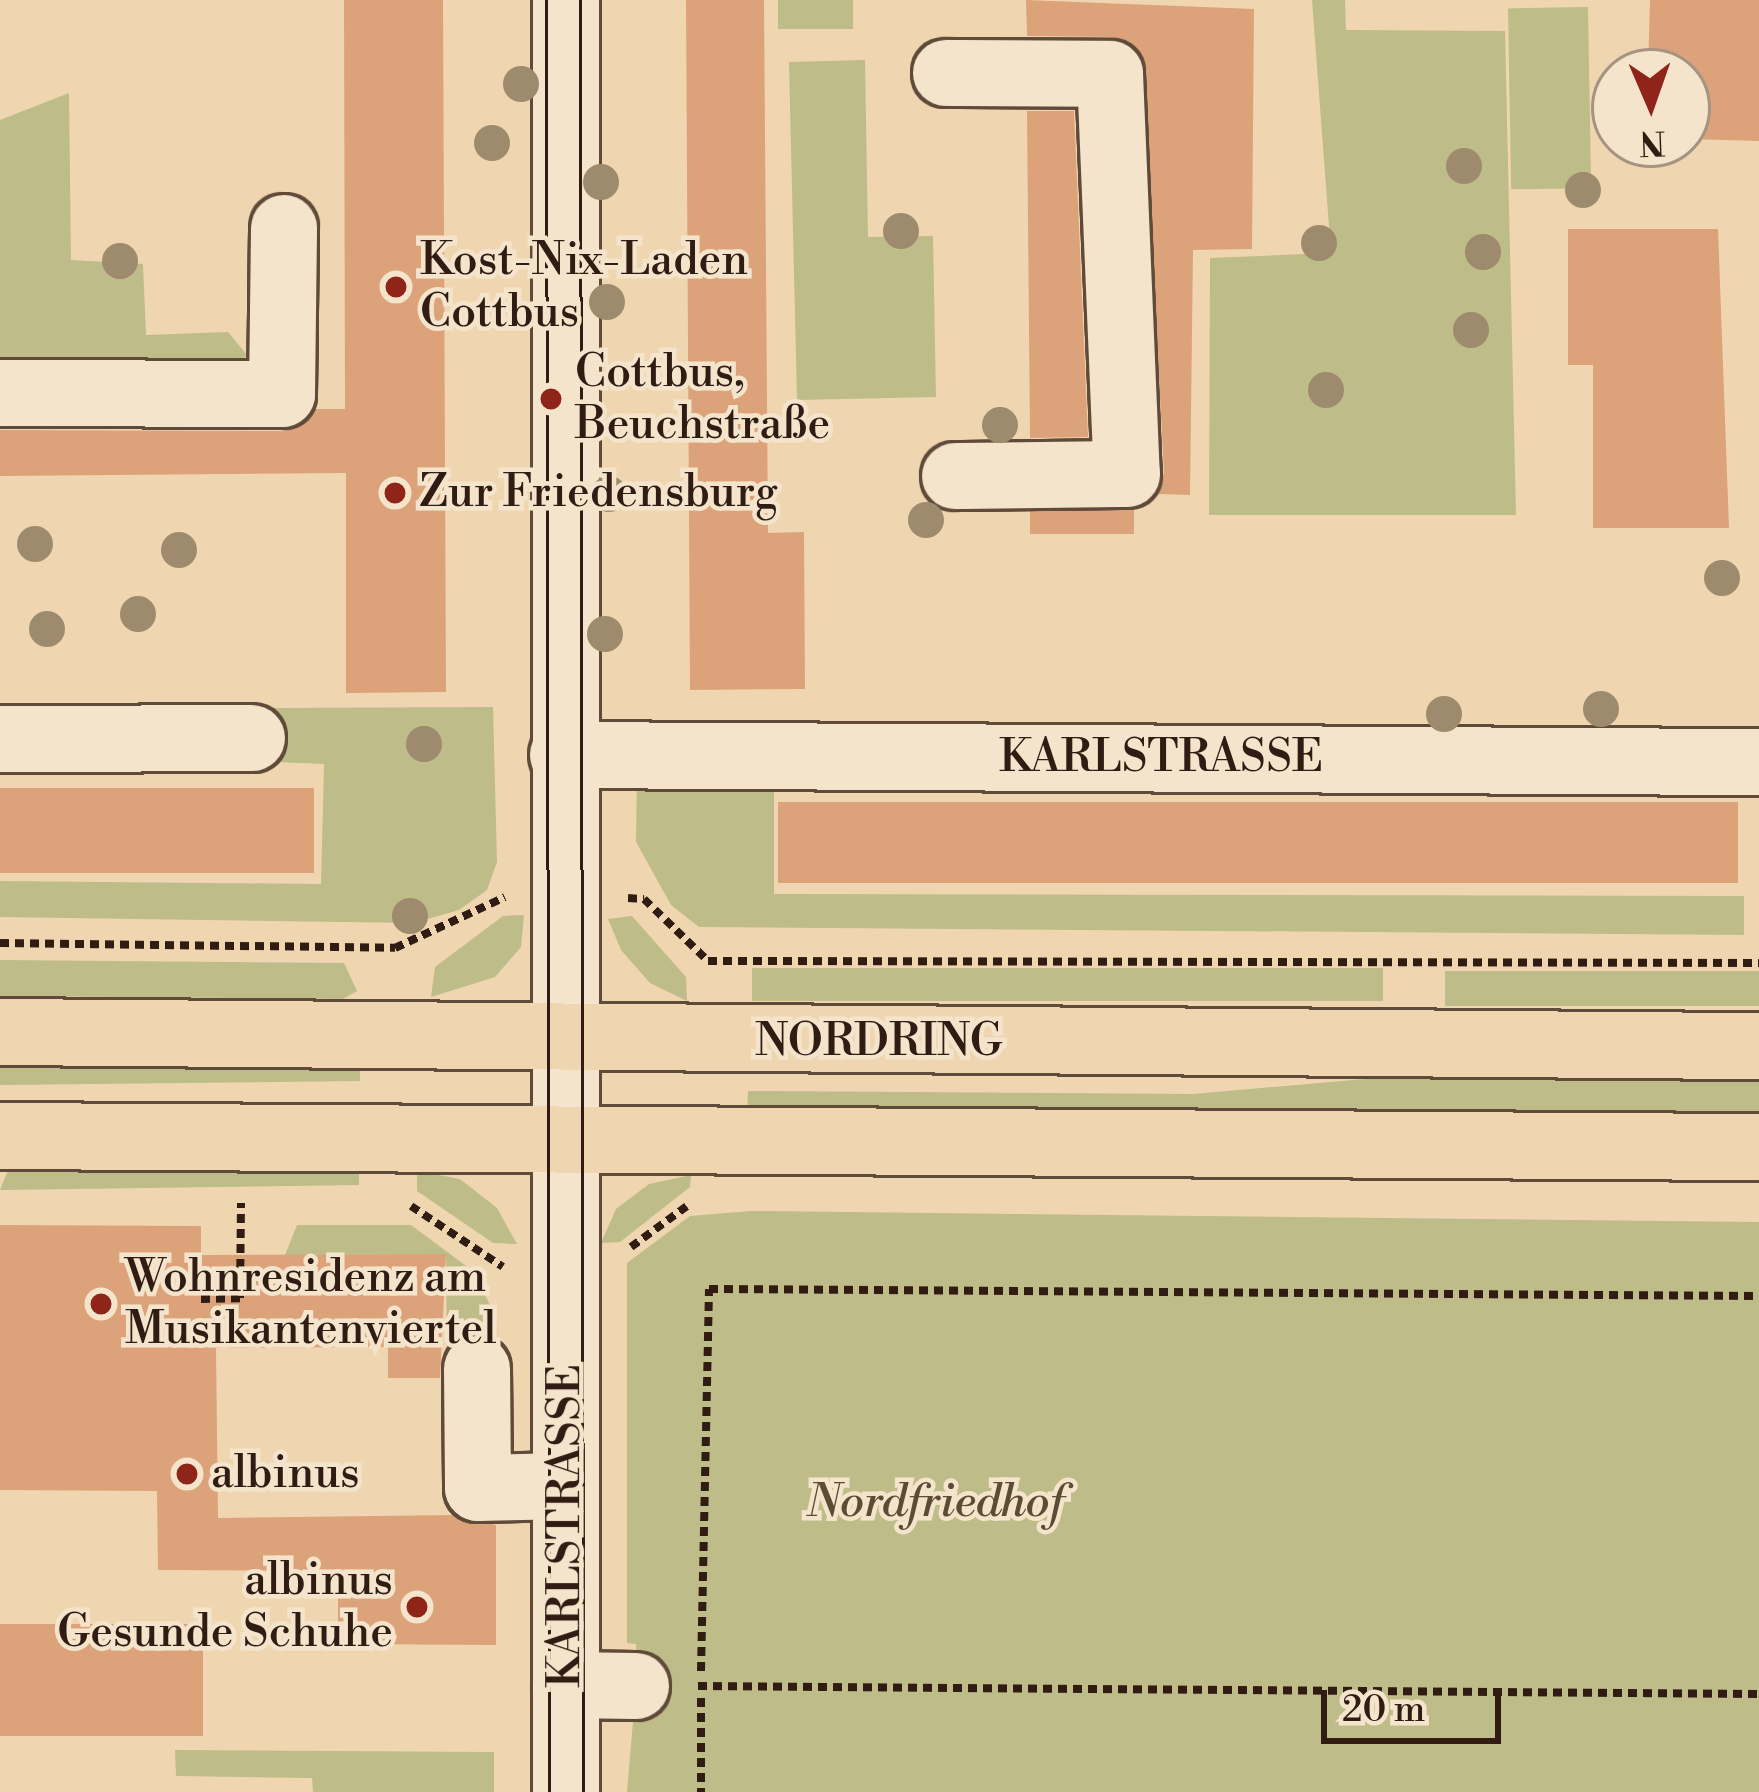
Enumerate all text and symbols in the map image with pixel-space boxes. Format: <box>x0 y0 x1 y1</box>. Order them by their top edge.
north arrow <box>1591 48 1711 168</box>
text: N <box>1638 121 1666 162</box>
place label: Kost-Nix-Laden Cottbus <box>420 234 748 340</box>
marker: Kost-Nix-Laden Cottbus <box>383 274 409 300</box>
place label: Cottbus, Beuchstraße <box>575 346 830 452</box>
marker: Cottbus, Beuchstraße <box>538 386 564 412</box>
place label: Zur Friedensburg <box>419 466 778 520</box>
marker: Zur Friedensburg <box>382 480 408 506</box>
street label: KARLSTRASSE <box>999 731 1323 785</box>
street label: NORDRING <box>755 1015 1003 1069</box>
place label: Wohnresidenz am Musikantenviertel <box>125 1251 497 1357</box>
marker: Wohnresidenz am Musikantenviertel <box>88 1291 114 1317</box>
street label: KARLSTRASSE <box>539 1364 593 1688</box>
place label: albinus <box>211 1447 360 1501</box>
marker: albinus <box>174 1461 200 1487</box>
park label: Nordfriedhof <box>807 1476 1063 1530</box>
place label: albinus Gesunde Schuhe <box>57 1554 393 1660</box>
marker: albinus Gesunde Schuhe <box>404 1594 430 1620</box>
scale bar <box>1327 1666 1507 1740</box>
text: 20 m <box>1342 1688 1425 1733</box>

